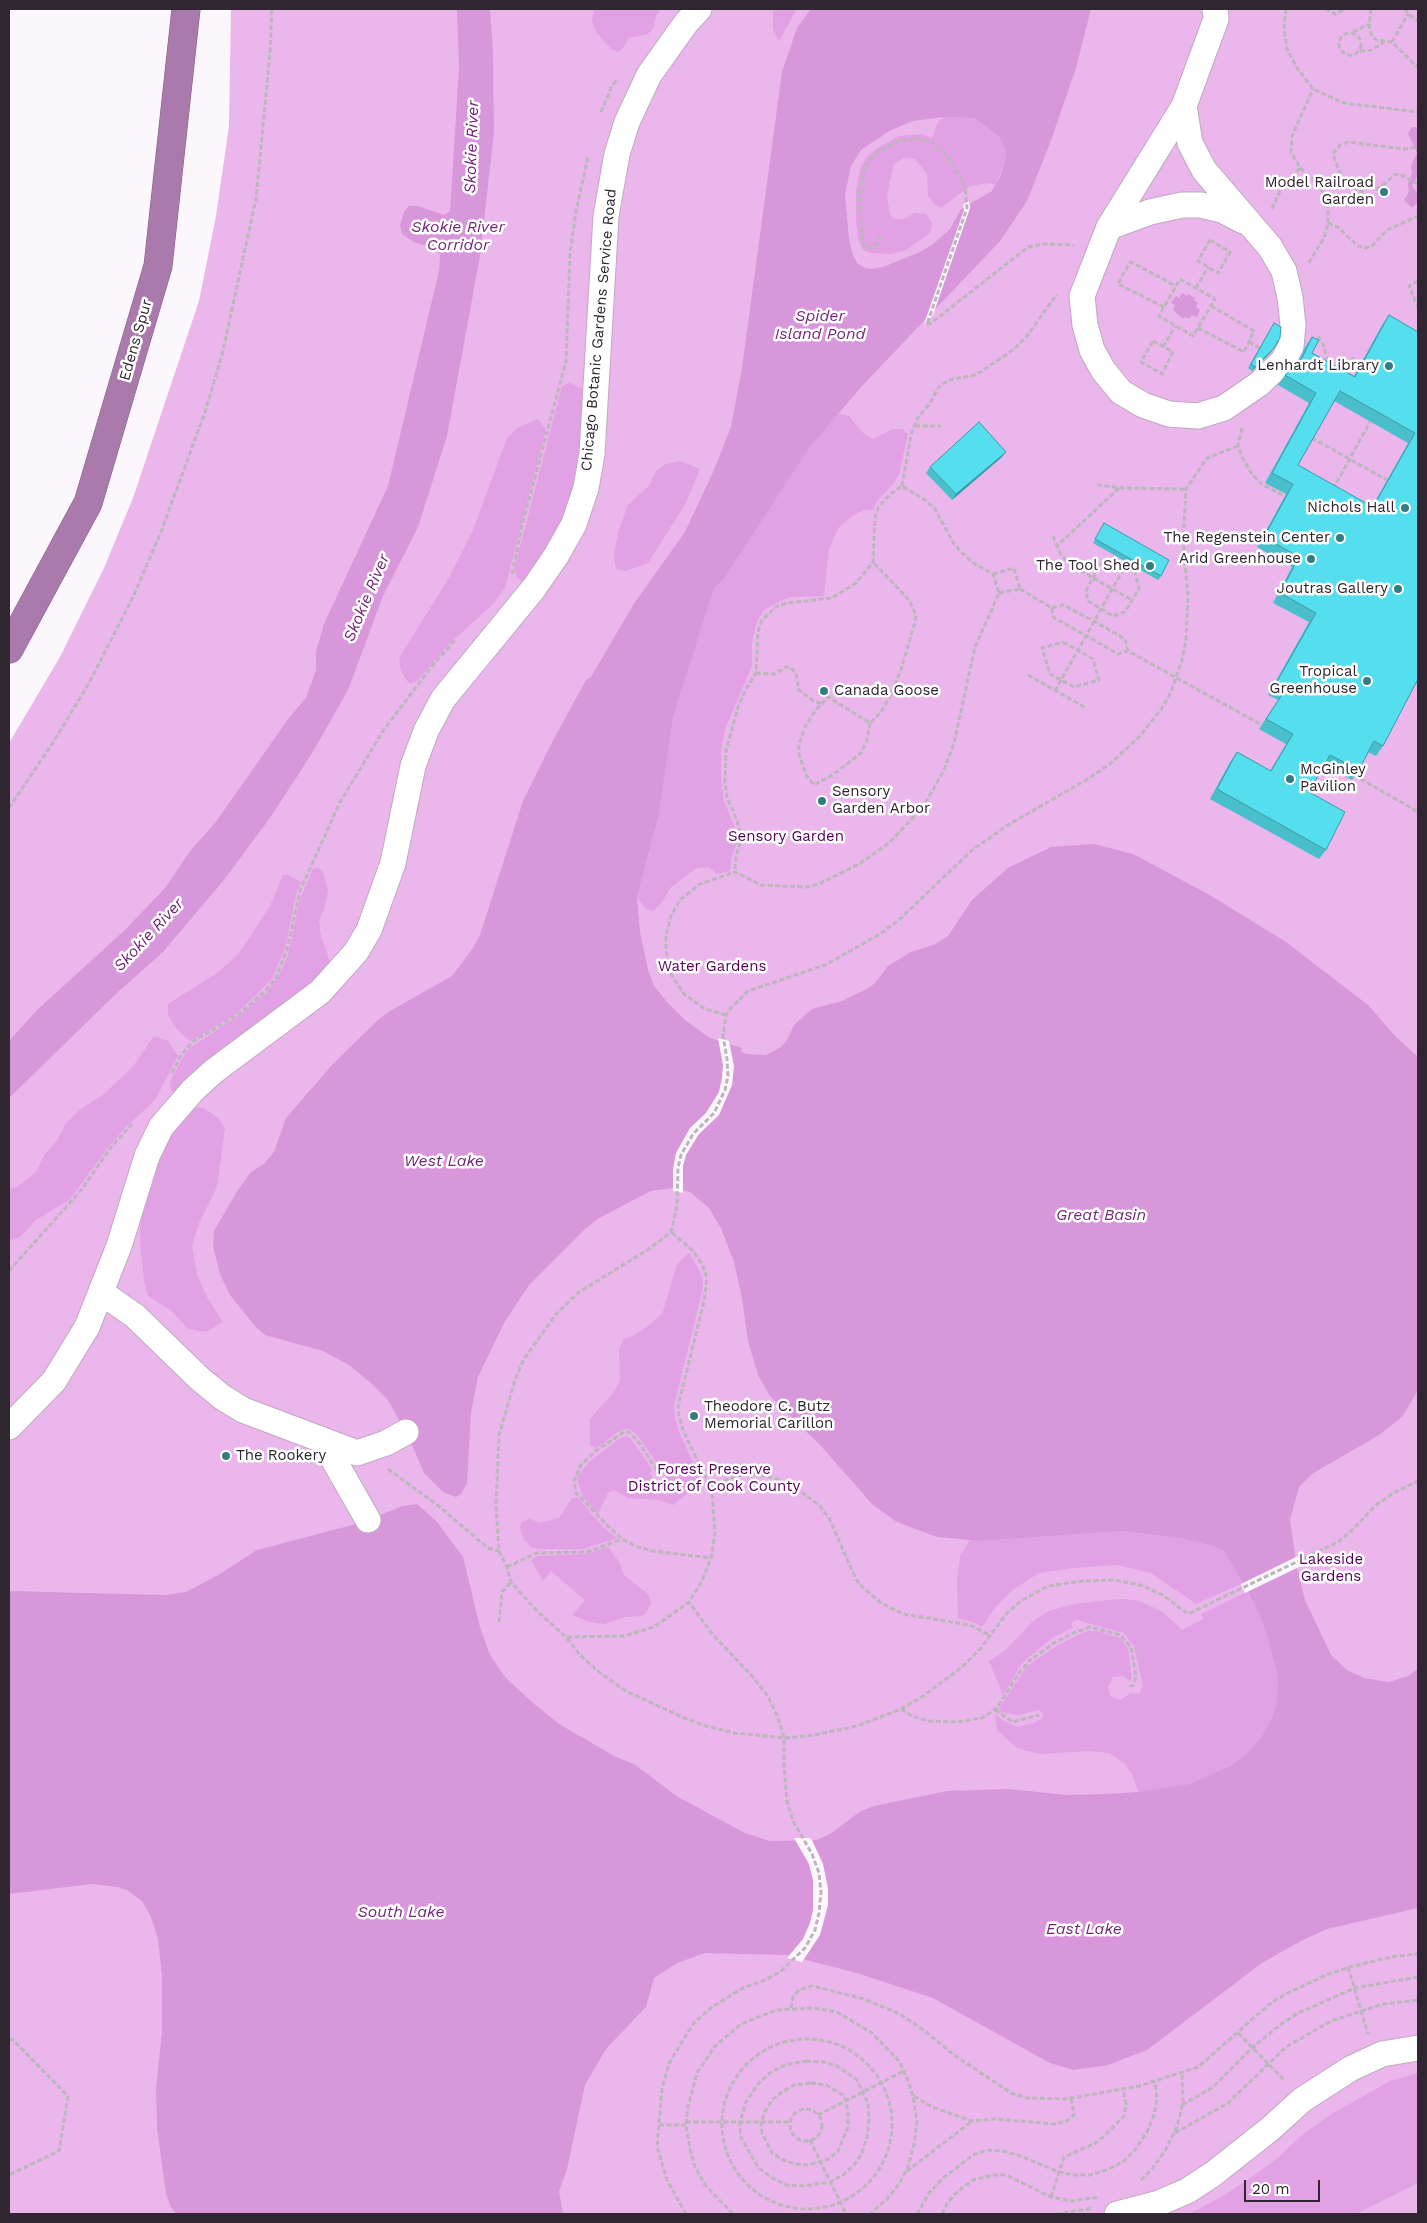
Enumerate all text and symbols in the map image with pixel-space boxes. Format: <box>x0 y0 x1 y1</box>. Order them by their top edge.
water label: Skokie River <box>461 100 483 194</box>
place label: Model Railroad Garden <box>1265 174 1374 209</box>
marker: Model Railroad Garden <box>1378 186 1390 198</box>
street label: Chicago Botanic Gardens Service Road <box>578 188 620 472</box>
water label: Skokie River Corridor <box>411 217 505 255</box>
street label: Edens Spur <box>116 297 156 383</box>
water label: Spider Island Pond <box>775 306 865 344</box>
place label: Lenhardt Library <box>1257 357 1379 375</box>
marker: Lenhardt Library <box>1383 360 1395 372</box>
place label: Nichols Hall <box>1307 499 1395 517</box>
marker: Nichols Hall <box>1399 502 1411 514</box>
place label: The Regenstein Center <box>1163 529 1330 547</box>
marker: The Regenstein Center <box>1334 532 1346 544</box>
place label: Arid Greenhouse <box>1179 550 1301 568</box>
water label: Skokie River <box>340 551 394 645</box>
marker: Arid Greenhouse <box>1305 553 1317 565</box>
place label: The Tool Shed <box>1036 557 1140 575</box>
marker: The Tool Shed <box>1144 560 1156 572</box>
place label: Joutras Gallery <box>1277 580 1388 598</box>
marker: Joutras Gallery <box>1392 583 1404 595</box>
place label: Tropical Greenhouse <box>1270 663 1357 698</box>
marker: Tropical Greenhouse <box>1361 675 1373 687</box>
place label: Canada Goose <box>834 682 939 700</box>
marker: Canada Goose <box>818 685 830 697</box>
place label: McGinley Pavilion <box>1300 761 1366 796</box>
marker: McGinley Pavilion <box>1284 773 1296 785</box>
place label: Sensory Garden Arbor <box>832 783 930 818</box>
marker: Sensory Garden Arbor <box>816 795 828 807</box>
park label: Sensory Garden <box>728 828 844 846</box>
water label: Skokie River <box>110 894 188 976</box>
park label: Water Gardens <box>658 958 766 976</box>
water label: West Lake <box>404 1151 484 1171</box>
water label: Great Basin <box>1056 1205 1146 1225</box>
place label: Theodore C. Butz Memorial Carillon <box>704 1398 833 1433</box>
marker: Theodore C. Butz Memorial Carillon <box>688 1410 700 1422</box>
place label: The Rookery <box>236 1447 326 1465</box>
marker: The Rookery <box>220 1450 232 1462</box>
park label: Forest Preserve District of Cook County <box>628 1461 800 1496</box>
park label: Lakeside Gardens <box>1299 1551 1363 1586</box>
water label: South Lake <box>357 1902 445 1922</box>
water label: East Lake <box>1046 1919 1122 1939</box>
scale bar <box>1247 2170 1323 2202</box>
text: 20 m <box>1252 2180 1290 2198</box>

